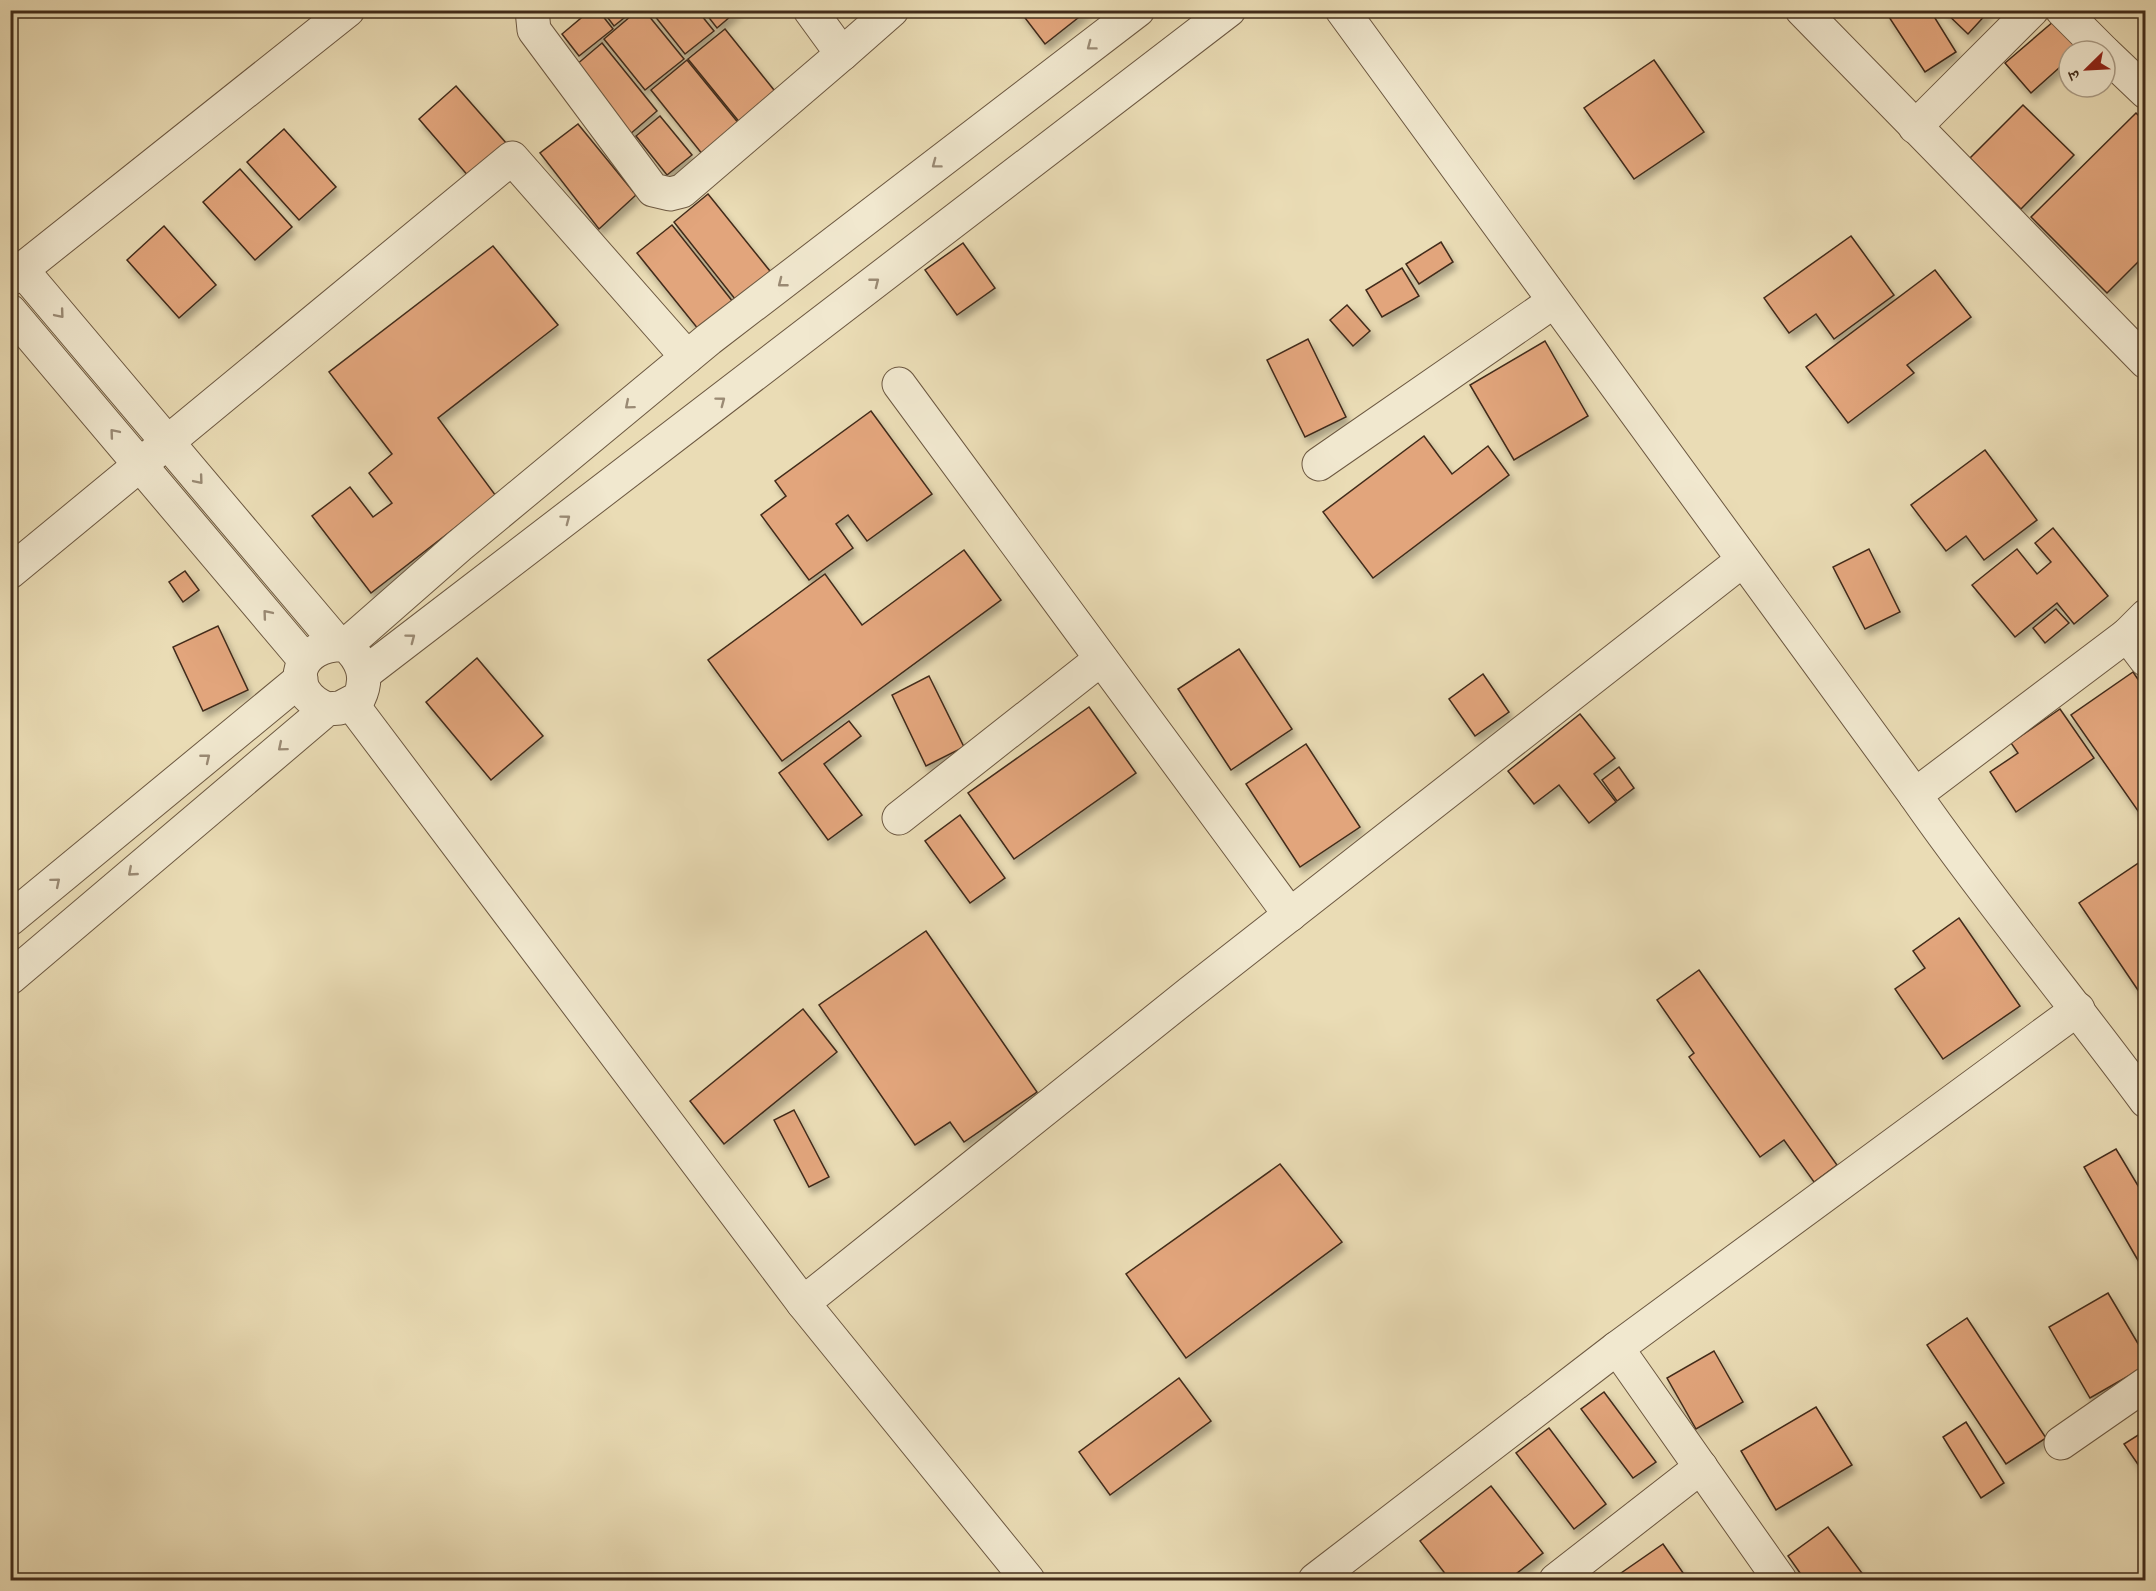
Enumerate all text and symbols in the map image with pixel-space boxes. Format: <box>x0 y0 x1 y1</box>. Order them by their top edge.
one-way arrow <box>1087 39 1098 50</box>
north arrow <box>2057 39 2117 99</box>
text: उ <box>2060 65 2086 85</box>
one-way arrow <box>932 157 943 168</box>
one-way arrow <box>777 276 788 287</box>
one-way arrow <box>869 278 880 289</box>
one-way arrow <box>53 307 64 318</box>
one-way arrow <box>625 397 636 408</box>
one-way arrow <box>714 397 725 408</box>
one-way arrow <box>110 429 121 440</box>
one-way arrow <box>192 473 203 484</box>
one-way arrow <box>559 516 570 527</box>
one-way arrow <box>263 610 274 621</box>
one-way arrow <box>404 634 415 645</box>
one-way arrow <box>278 739 289 750</box>
one-way arrow <box>199 754 210 765</box>
one-way arrow <box>128 865 139 876</box>
one-way arrow <box>49 878 60 889</box>

